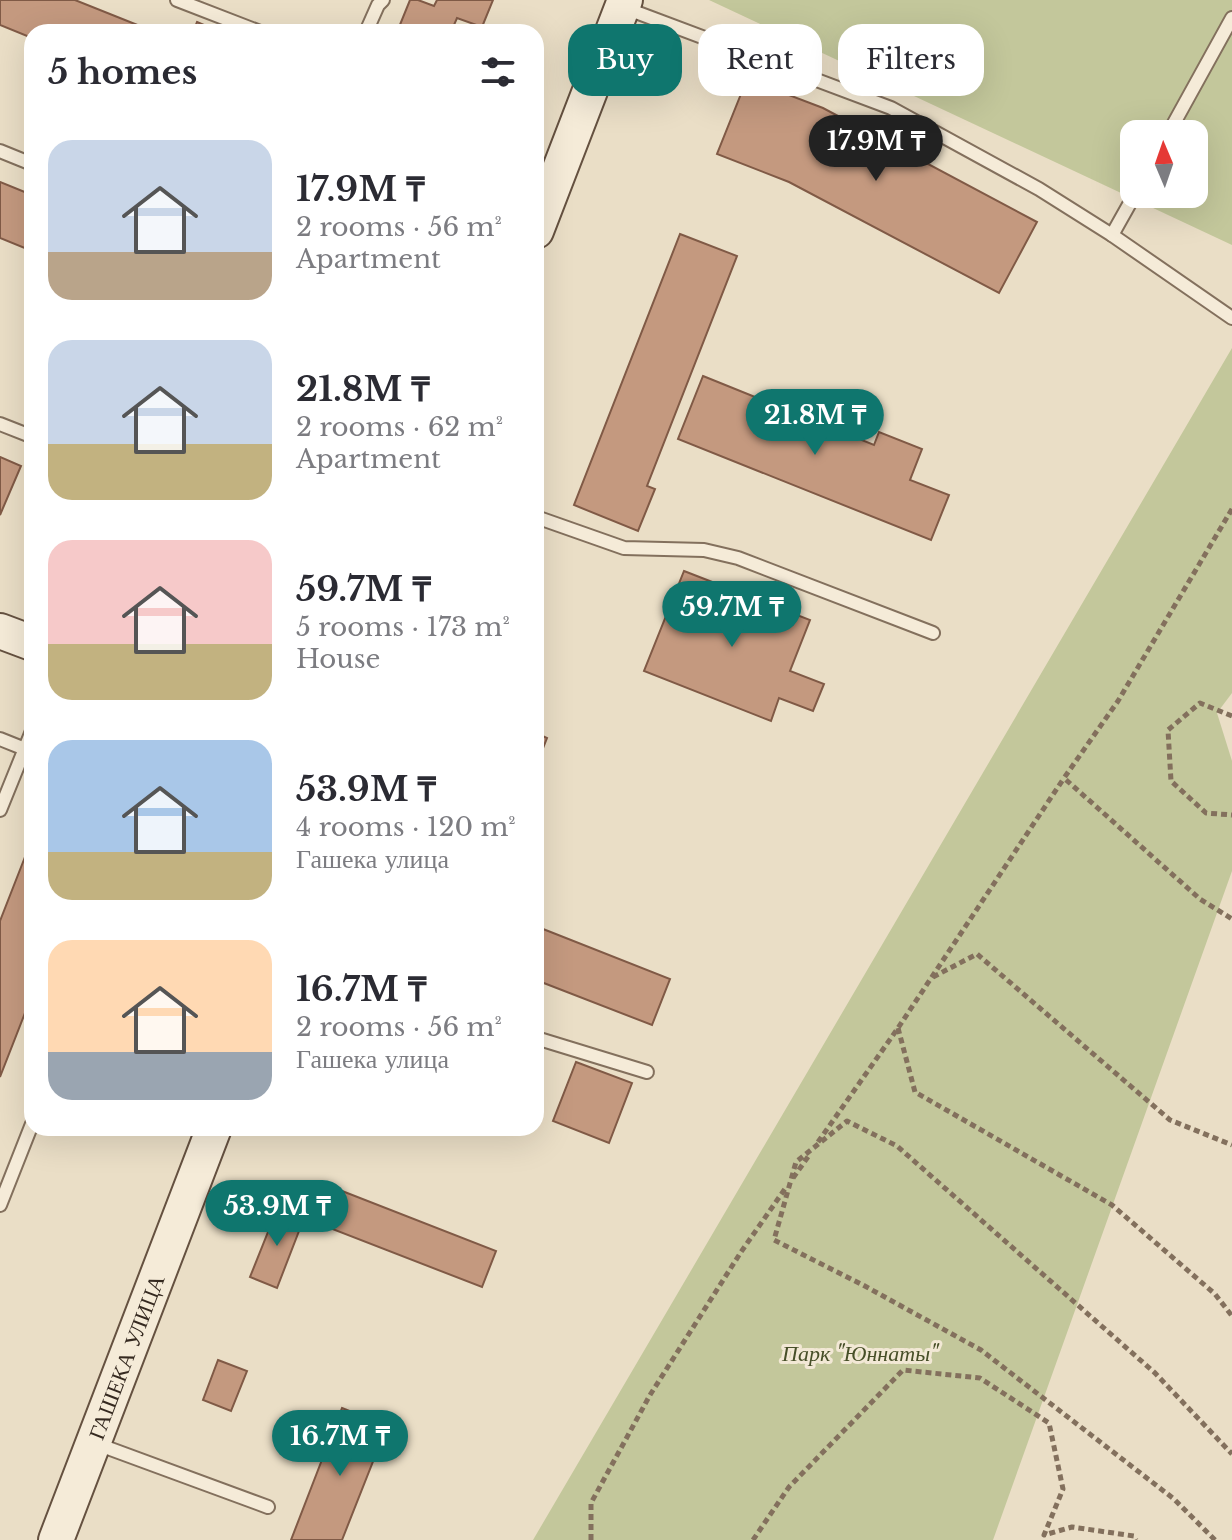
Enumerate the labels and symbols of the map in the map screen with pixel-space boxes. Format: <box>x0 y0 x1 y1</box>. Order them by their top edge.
pin: 17.9M ₸ <box>802 115 950 183</box>
north arrow <box>1120 120 1208 208</box>
pin: 21.8M ₸ <box>741 389 889 457</box>
pin: 59.7M ₸ <box>658 581 806 649</box>
pin: 53.9M ₸ <box>203 1180 351 1248</box>
street label: ГАШЕКА УЛИЦА <box>83 1271 171 1443</box>
park label: Парк "Юннаты" <box>781 1340 940 1367</box>
pin: 16.7M ₸ <box>266 1410 414 1478</box>

